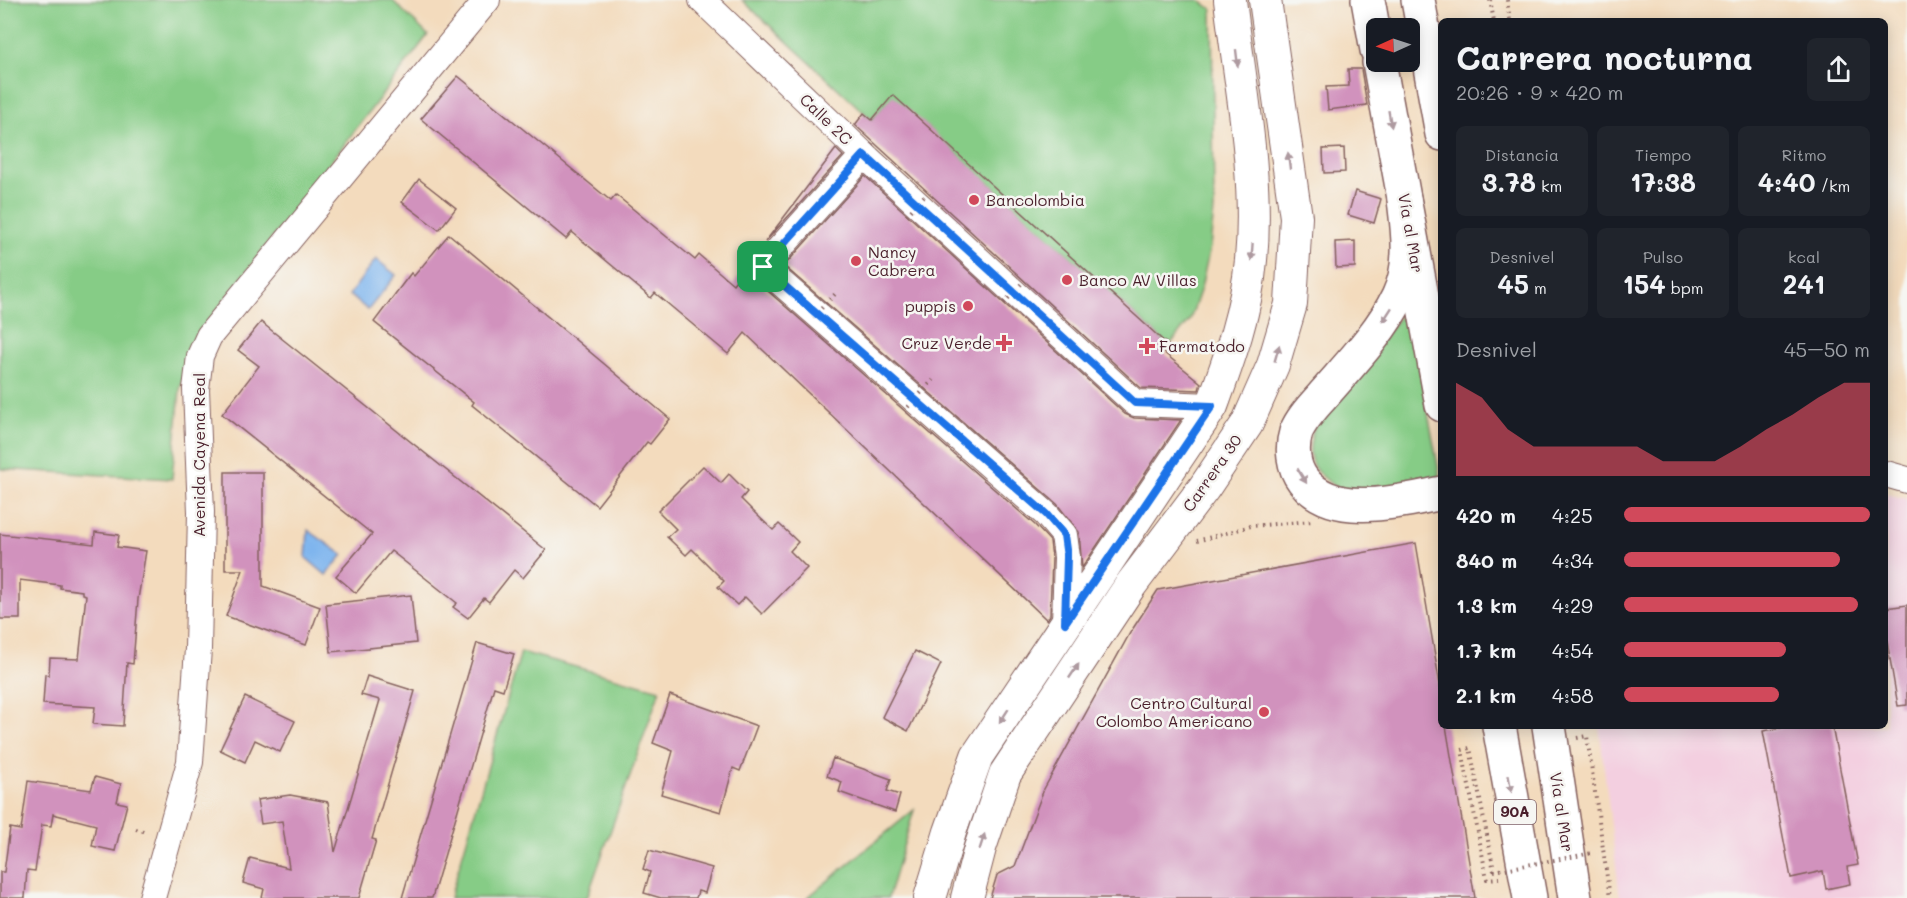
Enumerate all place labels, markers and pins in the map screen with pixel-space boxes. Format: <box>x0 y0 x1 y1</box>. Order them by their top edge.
place label: Bancolombia <box>986 189 1085 210</box>
marker: Bancolombia <box>967 193 981 207</box>
pin <box>737 241 788 292</box>
place label: Nancy Cabrera <box>868 241 936 280</box>
marker: Nancy Cabrera <box>849 254 863 268</box>
place label: Banco AV Villas <box>1079 269 1197 290</box>
marker: Banco AV Villas <box>1060 273 1074 287</box>
place label: puppis <box>905 295 956 316</box>
marker: puppis <box>961 299 975 313</box>
place label: Cruz Verde <box>902 332 992 353</box>
place label: Farmatodo <box>1159 335 1245 356</box>
marker: Cruz Verde <box>997 336 1011 350</box>
marker: Farmatodo <box>1140 339 1154 353</box>
place label: Centro Cultural Colombo Americano <box>1096 692 1252 731</box>
marker: Centro Cultural Colombo Americano <box>1257 705 1271 719</box>

